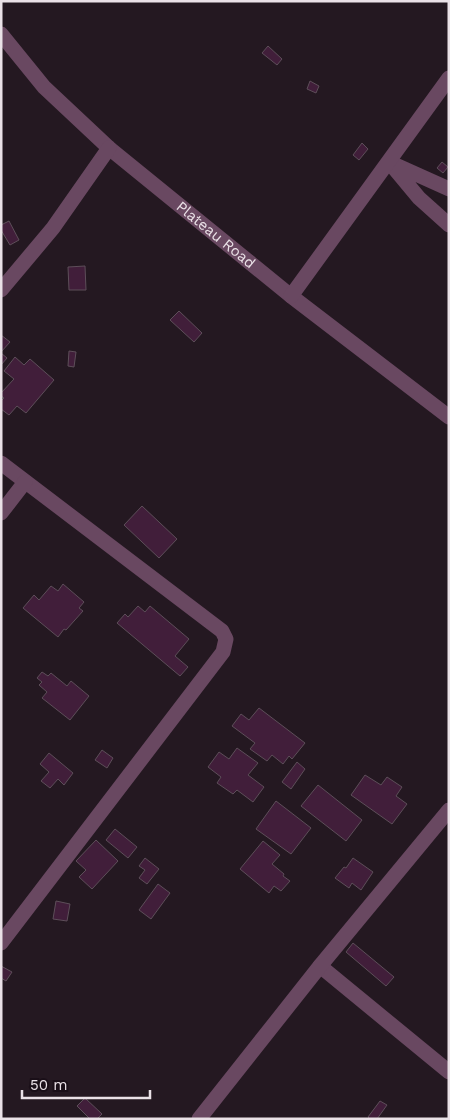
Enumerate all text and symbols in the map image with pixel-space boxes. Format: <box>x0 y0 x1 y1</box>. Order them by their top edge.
street label: Plateau Road <box>173 197 259 272</box>
scale bar <box>22 1068 150 1100</box>
text: 50 m <box>30 1076 67 1094</box>

